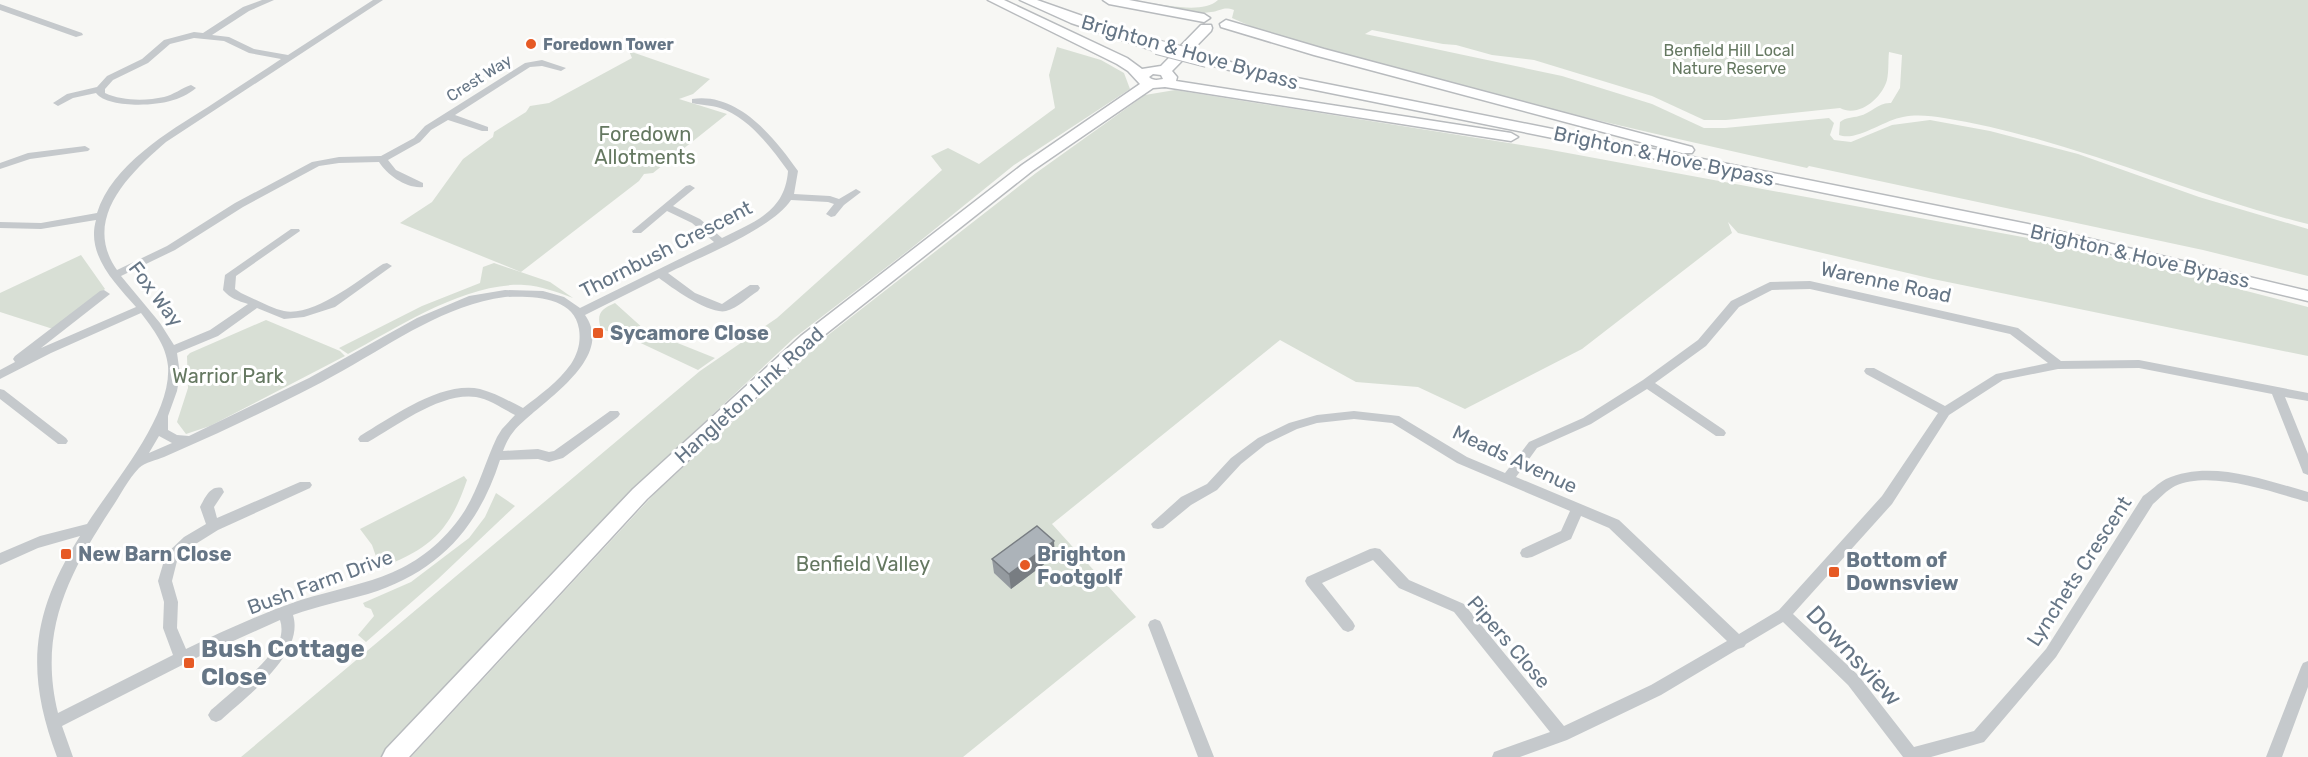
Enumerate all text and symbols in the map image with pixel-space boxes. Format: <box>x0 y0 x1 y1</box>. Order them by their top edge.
street label: Brighton & Hove Bypass <box>1079 9 1301 95</box>
place label: Foredown Tower <box>543 35 674 54</box>
marker: Foredown Tower <box>524 37 538 51</box>
park label: Benfield Hill Local Nature Reserve <box>1664 41 1794 78</box>
street label: Crest Way <box>443 50 515 106</box>
street label: Brighton & Hove Bypass <box>1552 121 1776 191</box>
park label: Foredown Allotments <box>594 122 696 169</box>
street label: Thornbush Crescent <box>576 195 756 303</box>
street label: Brighton & Hove Bypass <box>2028 219 2252 293</box>
street label: Warenne Road <box>1818 256 1954 308</box>
street label: Fox Way <box>124 257 188 331</box>
place label: Sycamore Close <box>610 321 769 345</box>
street label: Hangleton Link Road <box>670 322 828 468</box>
marker: Sycamore Close <box>591 326 605 340</box>
park label: Warrior Park <box>172 364 285 388</box>
street label: Meads Avenue <box>1449 420 1581 498</box>
street label: Lynchets Crescent <box>2022 491 2137 650</box>
place label: New Barn Close <box>78 542 232 566</box>
place label: Brighton Footgolf <box>1037 542 1126 589</box>
street label: Bush Farm Drive <box>244 545 396 619</box>
marker: New Barn Close <box>59 547 73 561</box>
place label: Bottom of Downsview <box>1846 548 1959 595</box>
park label: Benfield Valley <box>796 552 930 576</box>
marker: Brighton Footgolf <box>1018 558 1032 572</box>
marker: Bottom of Downsview <box>1827 565 1841 579</box>
street label: Pipers Close <box>1462 591 1556 693</box>
street label: Downsview <box>1800 600 1908 712</box>
place label: Bush Cottage Close <box>201 635 365 691</box>
marker: Bush Cottage Close <box>182 656 196 670</box>

